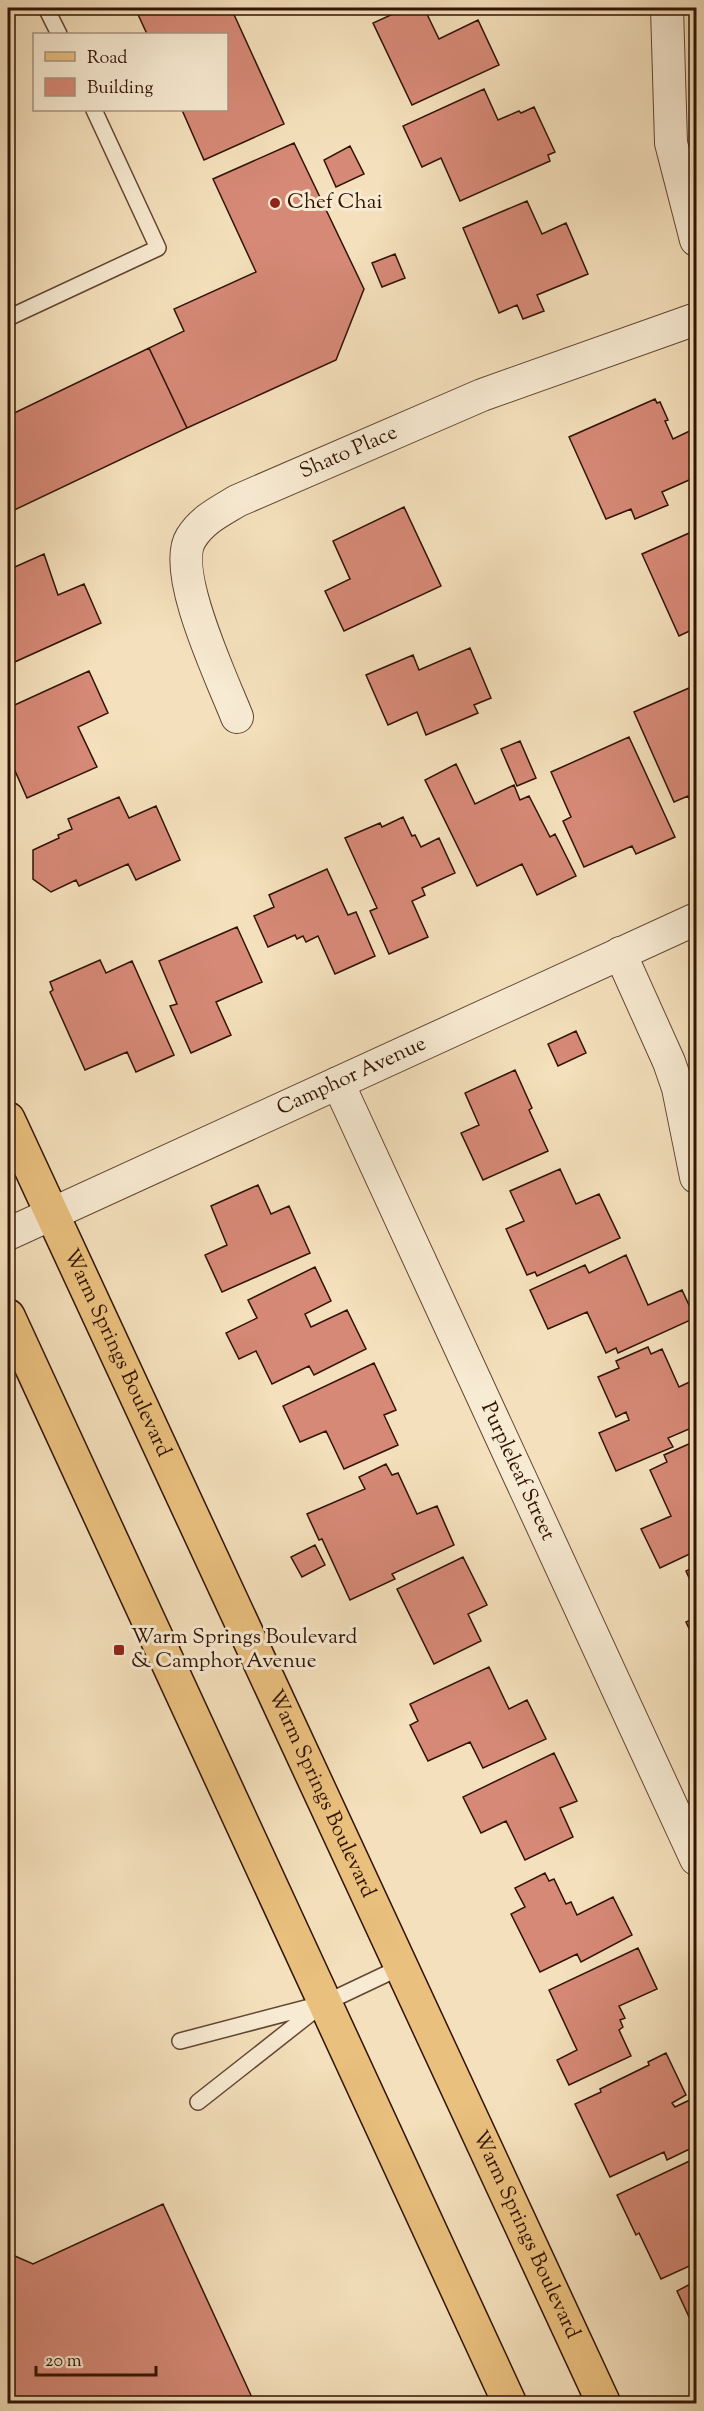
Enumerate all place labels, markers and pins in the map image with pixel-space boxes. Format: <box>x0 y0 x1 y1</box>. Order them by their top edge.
place label: Chef Chai <box>287 188 383 218</box>
marker: Chef Chai <box>268 196 282 210</box>
place label: Warm Springs Boulevard & Camphor Avenue <box>131 1623 358 1677</box>
marker: Warm Springs Boulevard & Camphor Avenue <box>112 1643 126 1657</box>

